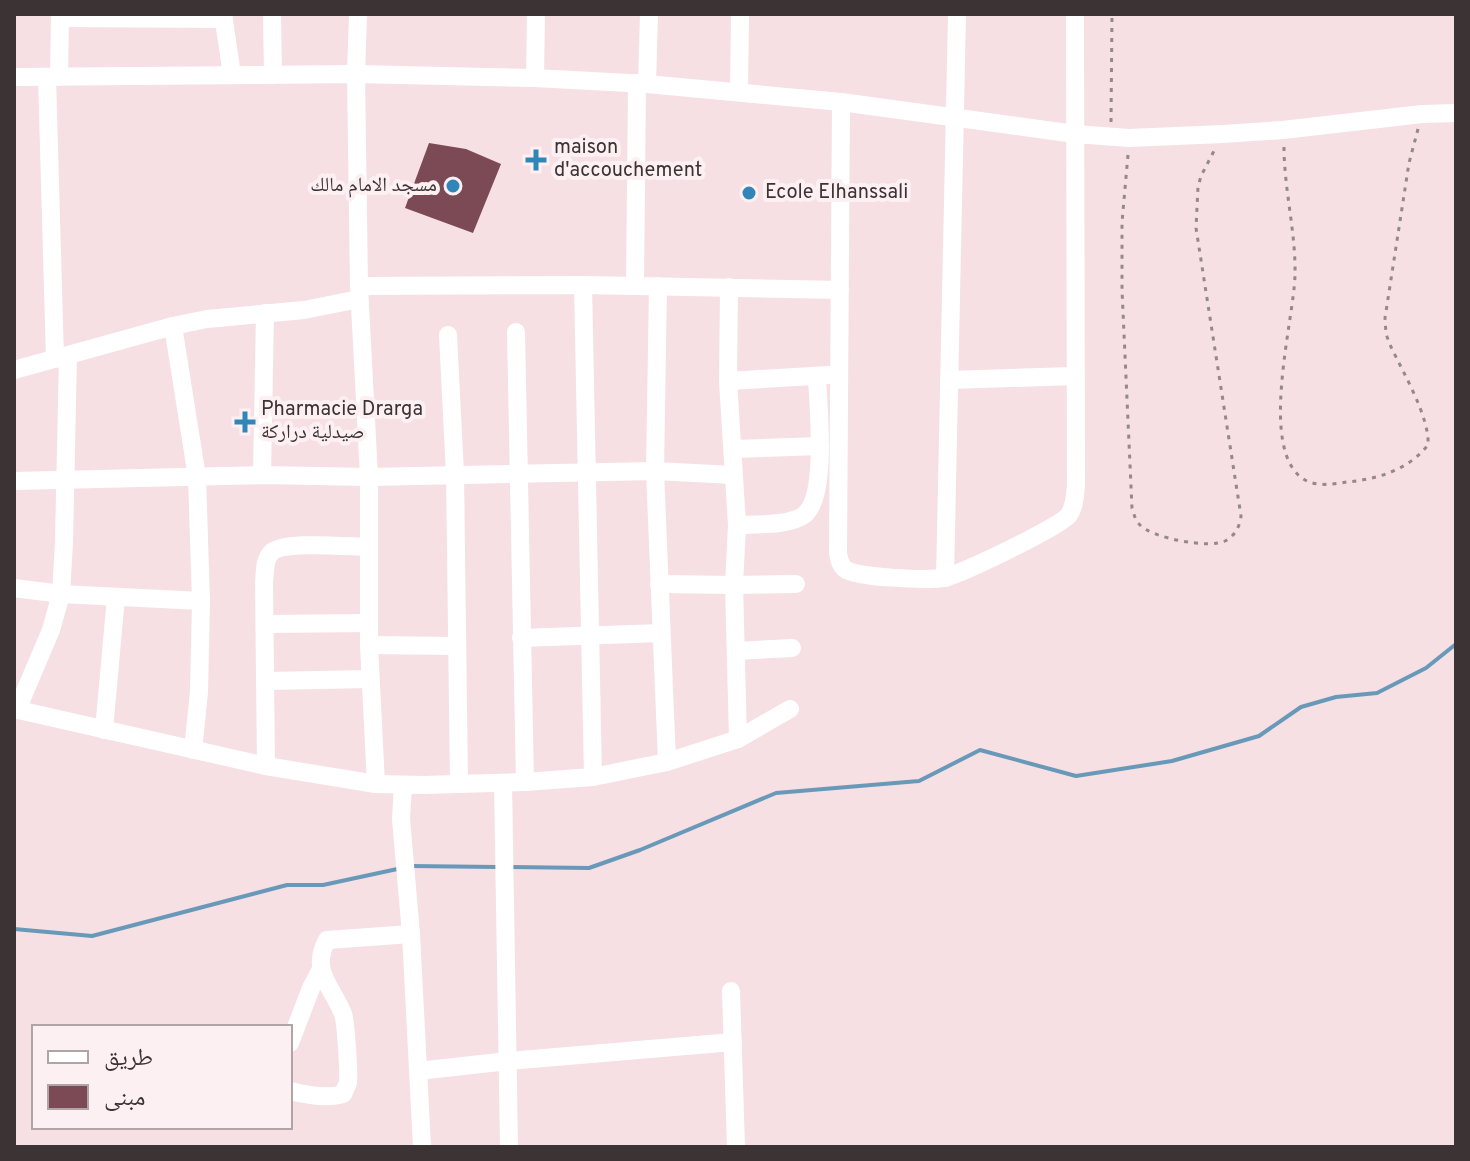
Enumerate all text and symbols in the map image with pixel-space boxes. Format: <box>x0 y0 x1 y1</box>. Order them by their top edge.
place label: maison d'accouchement <box>554 135 702 184</box>
marker: maison d'accouchement <box>525 149 547 171</box>
place label: مسجد الامام مالك <box>310 173 437 199</box>
marker: مسجد الامام مالك <box>444 177 462 195</box>
place label: Ecole Elhanssali <box>765 180 908 206</box>
marker: Ecole Elhanssali <box>740 184 758 202</box>
place label: Pharmacie Drarga صيدلية دراركة <box>261 397 423 446</box>
marker: Pharmacie Drarga صيدلية دراركة <box>236 413 254 431</box>
legend <box>32 1025 292 1129</box>
text: طريق <box>104 1044 153 1074</box>
text: مبنى <box>104 1084 145 1114</box>

